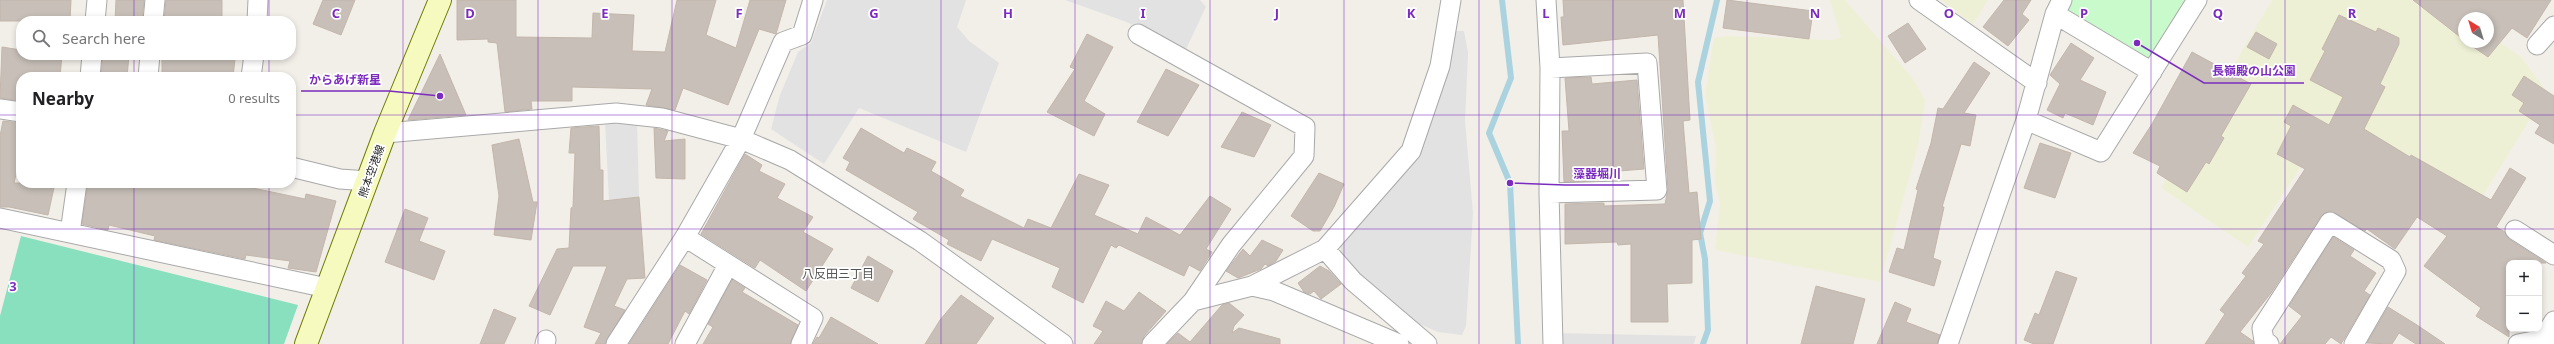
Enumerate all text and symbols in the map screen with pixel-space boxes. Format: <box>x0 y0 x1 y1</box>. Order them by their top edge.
text: C <box>332 4 340 22</box>
text: D <box>465 4 475 22</box>
text: E <box>601 4 609 22</box>
text: F <box>735 4 743 22</box>
text: G <box>869 4 879 22</box>
text: H <box>1003 4 1013 22</box>
text: I <box>1140 4 1146 22</box>
text: J <box>1274 4 1279 22</box>
text: K <box>1407 4 1416 22</box>
text: L <box>1542 4 1550 22</box>
text: M <box>1674 4 1686 22</box>
text: N <box>1810 4 1820 22</box>
text: O <box>1944 4 1954 22</box>
text: P <box>2080 4 2088 22</box>
text: Q <box>2213 4 2223 22</box>
text: R <box>2348 4 2357 22</box>
north arrow <box>2458 12 2494 48</box>
search box <box>16 16 296 60</box>
icon: search <box>30 27 52 49</box>
text: Search here <box>62 28 145 48</box>
callout: 長嶺殿の山公園 <box>2204 59 2304 83</box>
text: 長嶺殿の山公園 <box>2212 62 2296 79</box>
callout: からあげ新星 <box>301 67 389 91</box>
text: からあげ新星 <box>309 71 381 88</box>
text: Nearby <box>32 87 94 110</box>
text: 0 results <box>228 89 280 107</box>
street label: 熊本空港線 <box>355 143 387 199</box>
callout: 藻器堀川 <box>1565 161 1629 185</box>
text: 藻器堀川 <box>1573 165 1621 182</box>
map controls <box>2506 260 2542 332</box>
button: + <box>2506 260 2542 296</box>
district label: 八反田三丁目 <box>802 265 874 282</box>
text: 3 <box>9 277 17 295</box>
button: − <box>2506 296 2542 332</box>

